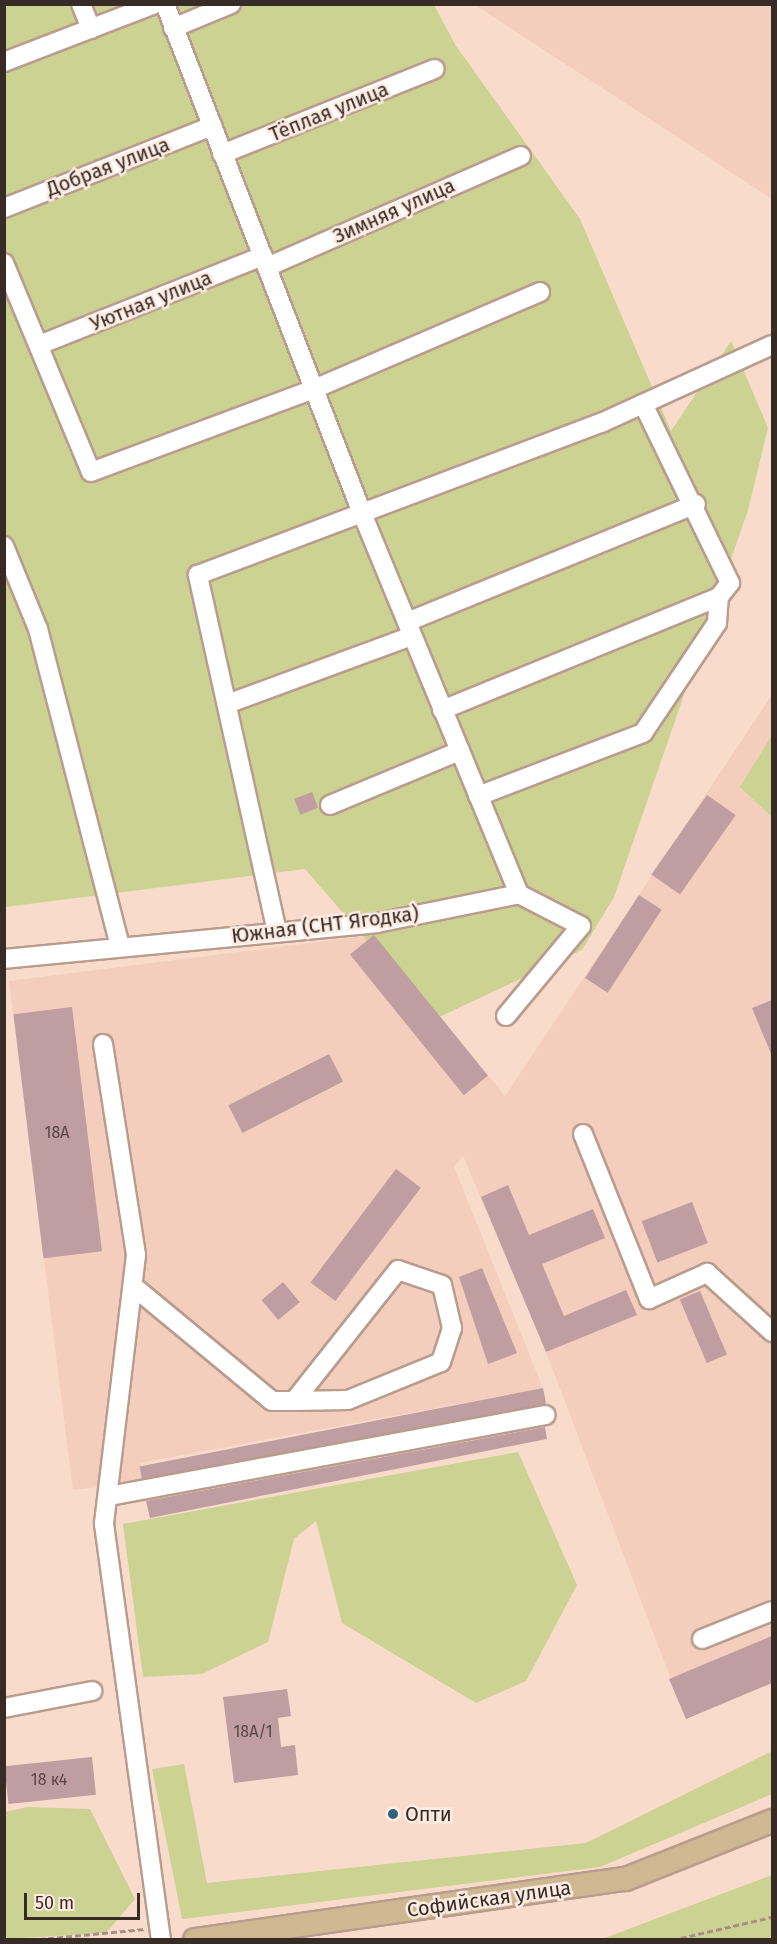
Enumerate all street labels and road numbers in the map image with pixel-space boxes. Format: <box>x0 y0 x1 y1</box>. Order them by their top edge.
street label: Тёплая улица <box>266 77 392 147</box>
street label: Добрая улица <box>43 132 173 202</box>
street label: Зимняя улица <box>329 173 459 249</box>
street label: Уютная улица <box>87 266 215 336</box>
street label: Южная (СНТ Ягодка) <box>230 902 420 948</box>
street label: Софийская улица <box>405 1876 573 1922</box>

